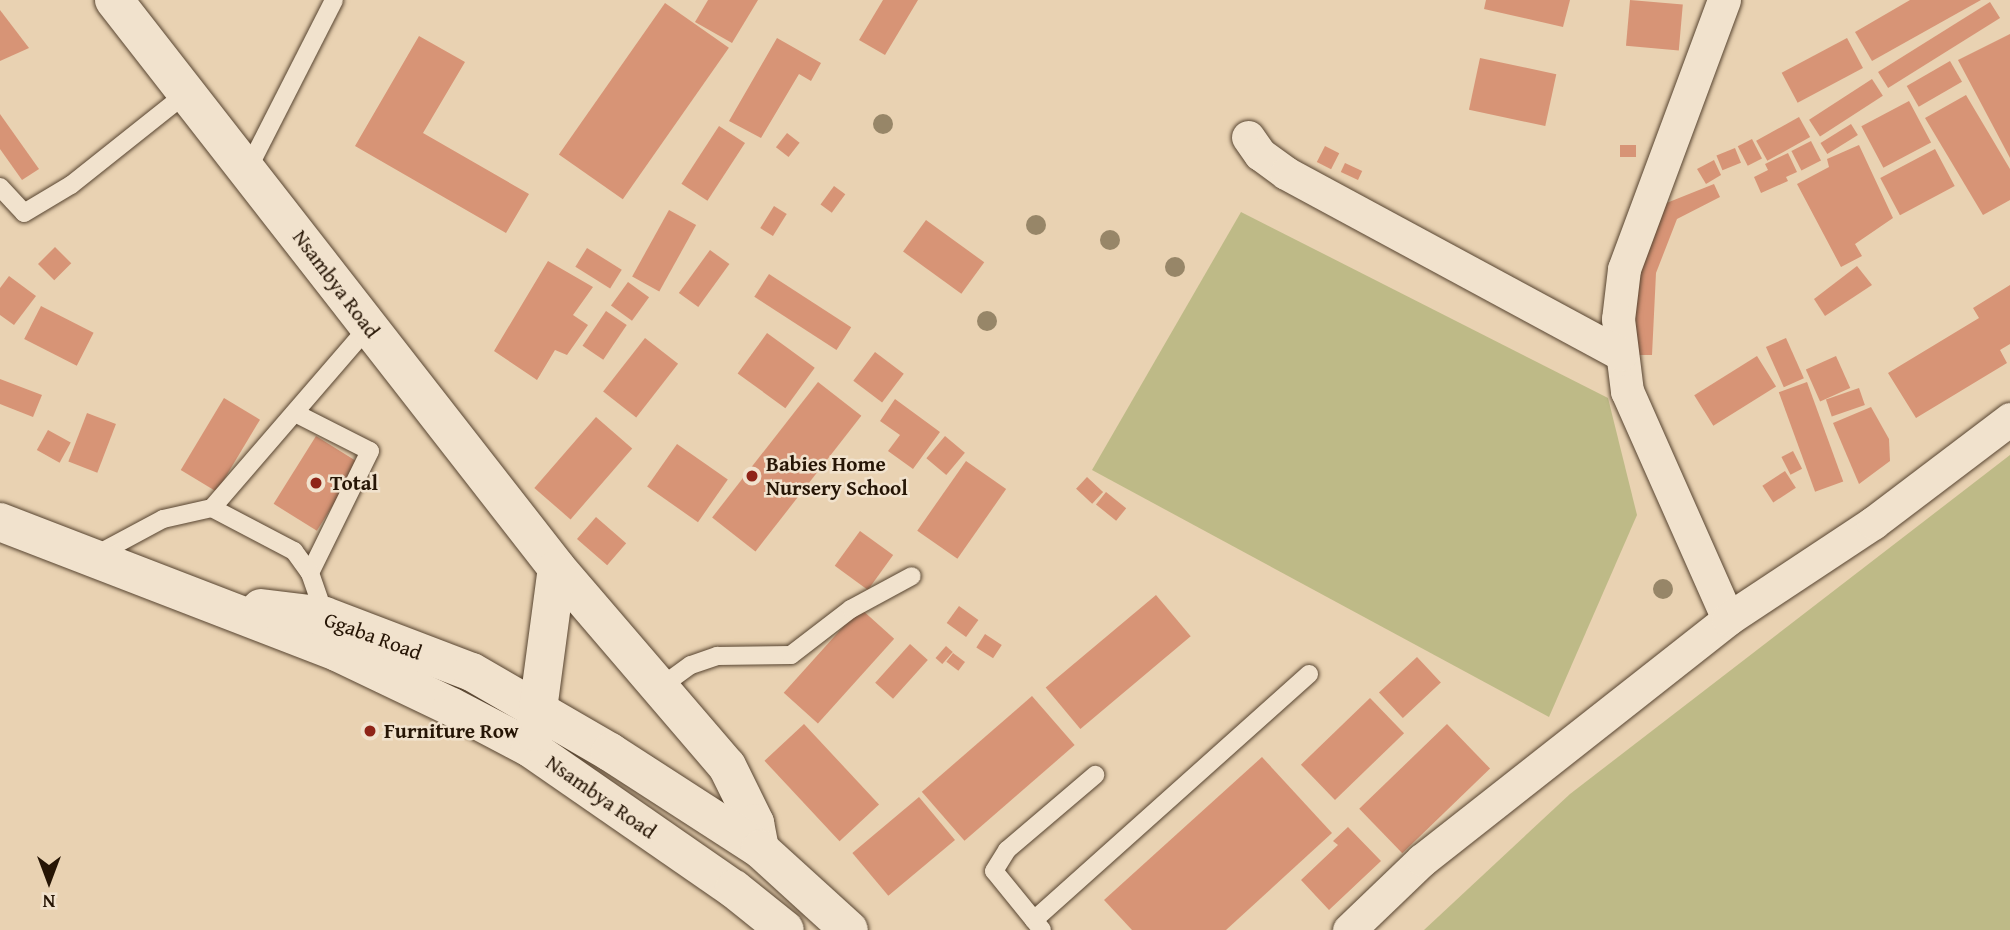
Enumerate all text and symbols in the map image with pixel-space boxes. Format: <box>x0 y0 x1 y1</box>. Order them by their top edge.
street label: Nsambya Road <box>287 225 385 343</box>
place label: Babies Home Nursery School <box>766 451 908 501</box>
marker: Babies Home Nursery School <box>744 468 760 484</box>
place label: Total <box>330 470 378 496</box>
marker: Total <box>308 475 324 491</box>
street label: Ggaba Road <box>321 607 425 665</box>
place label: Furniture Row <box>384 718 519 744</box>
marker: Furniture Row <box>362 723 378 739</box>
street label: Nsambya Road <box>541 750 661 844</box>
north arrow <box>14 846 84 916</box>
text: N <box>43 888 55 916</box>

